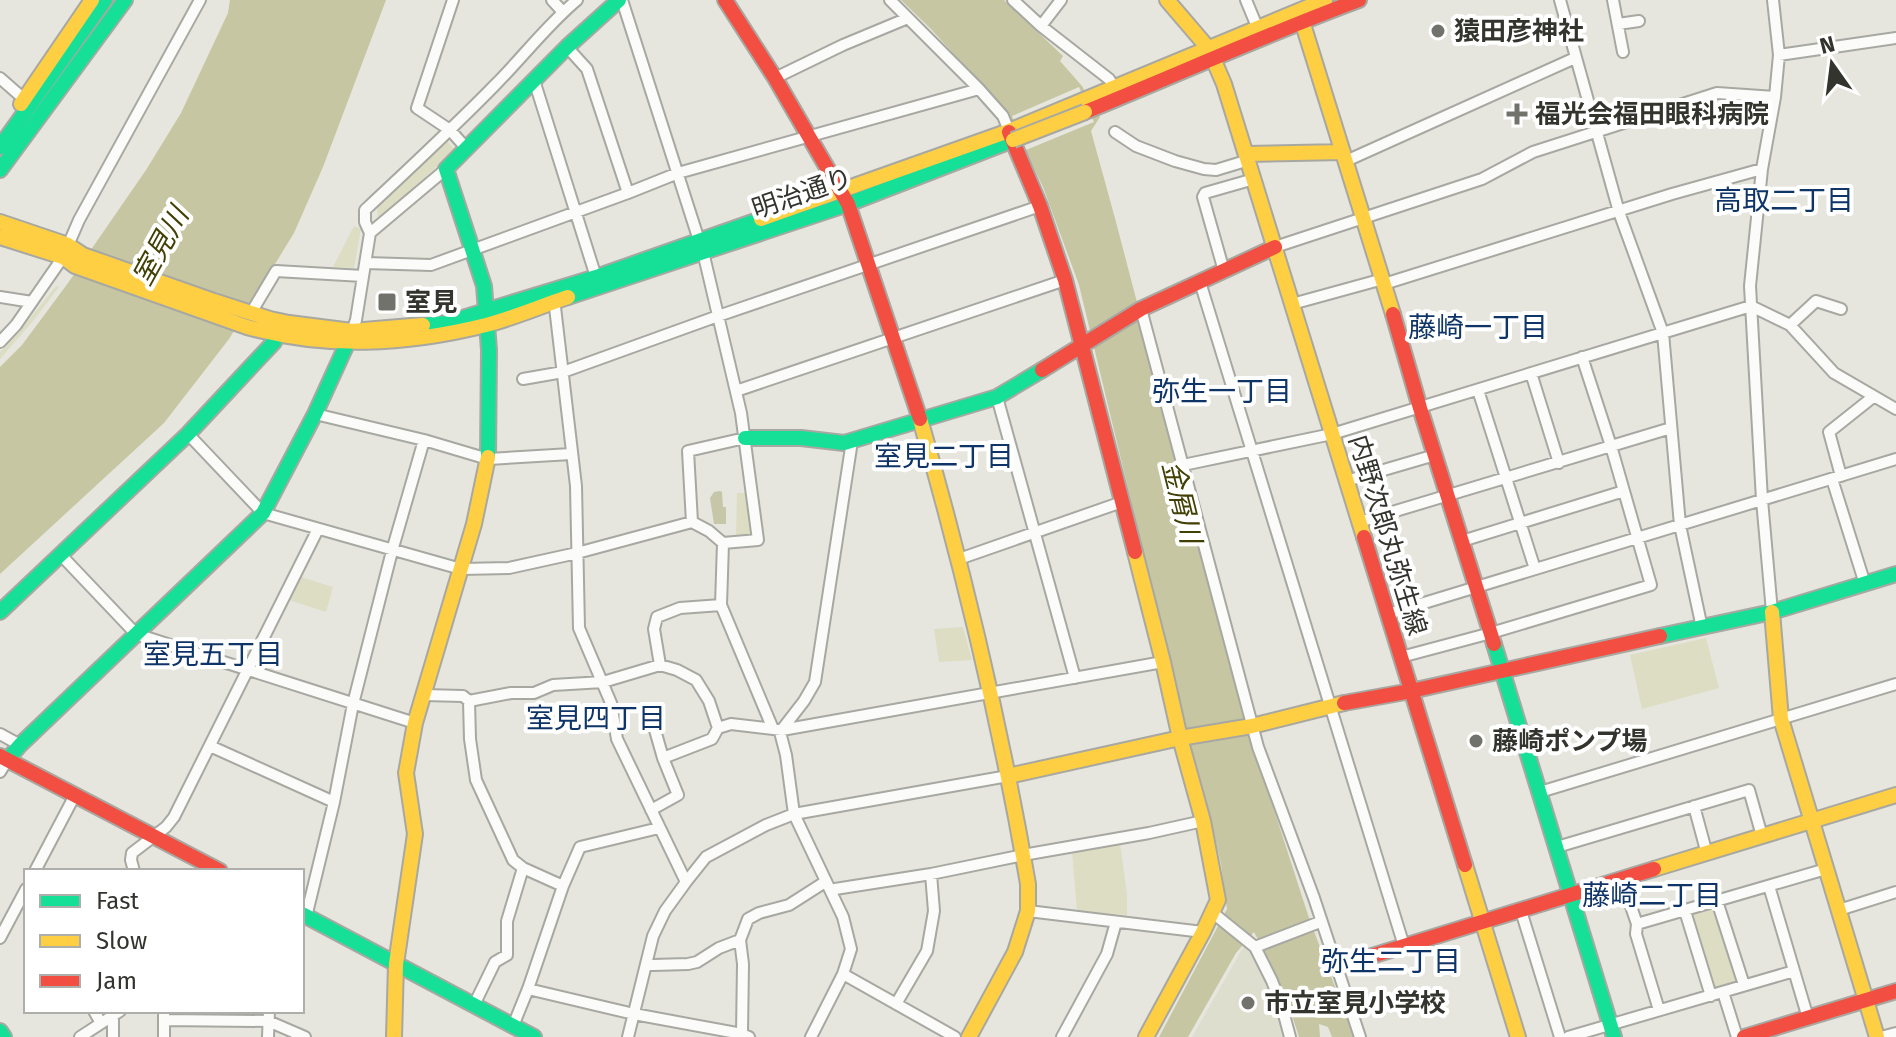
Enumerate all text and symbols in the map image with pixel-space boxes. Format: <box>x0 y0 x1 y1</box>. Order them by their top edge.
place label: 猿田彦神社 <box>1454 16 1584 47</box>
marker: 猿田彦神社 <box>1429 22 1447 40</box>
north arrow <box>1792 24 1872 104</box>
text: N <box>1817 30 1838 60</box>
place label: 福光会福田眼科病院 <box>1535 99 1769 130</box>
marker: 福光会福田眼科病院 <box>1506 103 1528 125</box>
street label: 明治通り <box>748 162 856 225</box>
district label: 高取二丁目 <box>1714 184 1854 217</box>
water label: 室見川 <box>126 199 197 291</box>
place label: 室見 <box>405 287 457 318</box>
marker: 室見 <box>376 291 398 313</box>
district label: 藤崎一丁目 <box>1408 311 1548 344</box>
district label: 弥生一丁目 <box>1152 375 1292 408</box>
street label: 内野次郎丸弥生線 <box>1342 431 1433 639</box>
district label: 室見二丁目 <box>874 440 1014 473</box>
water label: 金屑川 <box>1155 457 1208 550</box>
district label: 室見五丁目 <box>143 638 283 671</box>
district label: 室見四丁目 <box>526 702 666 735</box>
place label: 藤崎ポンプ場 <box>1492 726 1647 757</box>
marker: 藤崎ポンプ場 <box>1467 732 1485 750</box>
legend <box>24 869 304 1013</box>
district label: 藤崎二丁目 <box>1582 879 1722 912</box>
text: Fast <box>96 887 139 915</box>
text: Slow <box>96 927 147 955</box>
district label: 弥生二丁目 <box>1321 945 1461 978</box>
text: Jam <box>96 967 137 995</box>
place label: 市立室見小学校 <box>1264 988 1446 1019</box>
marker: 市立室見小学校 <box>1239 994 1257 1012</box>

